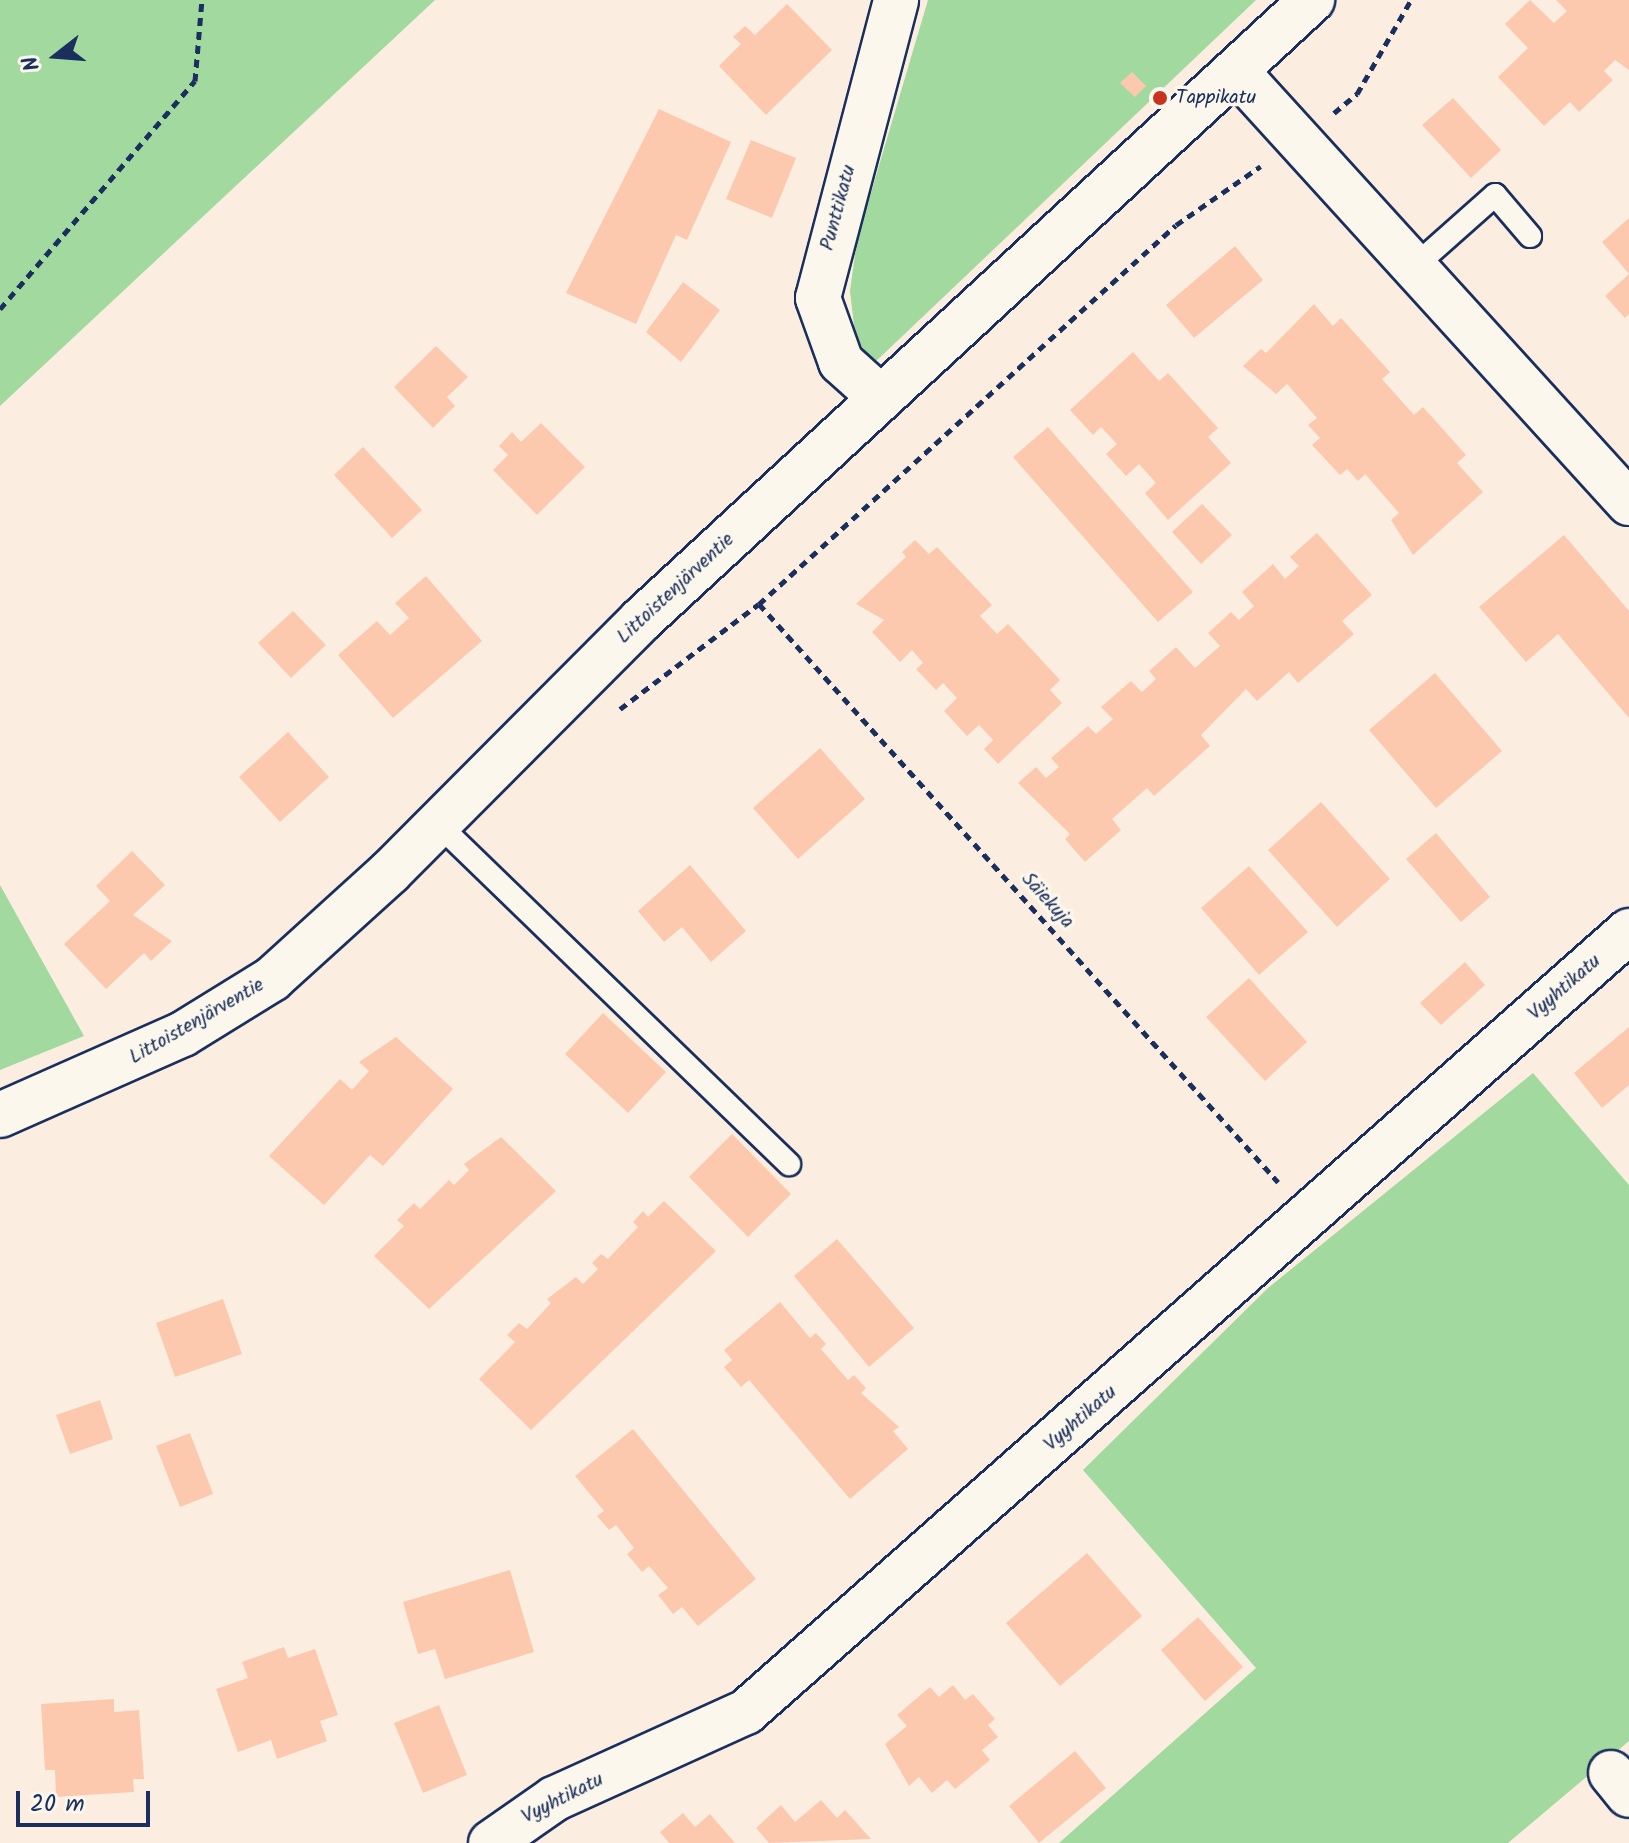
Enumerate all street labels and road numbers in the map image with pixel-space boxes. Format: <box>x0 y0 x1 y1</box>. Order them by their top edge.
street label: Punttikatu <box>816 163 862 253</box>
street label: Littoistenjärventie <box>612 529 740 649</box>
street label: Säiekuja <box>1016 868 1078 934</box>
street label: Vyyhtikatu <box>1524 950 1606 1026</box>
street label: Littoistenjärventie <box>125 974 269 1070</box>
street label: Vyyhtikatu <box>1040 1381 1122 1457</box>
street label: Vyyhtikatu <box>518 1768 608 1830</box>

